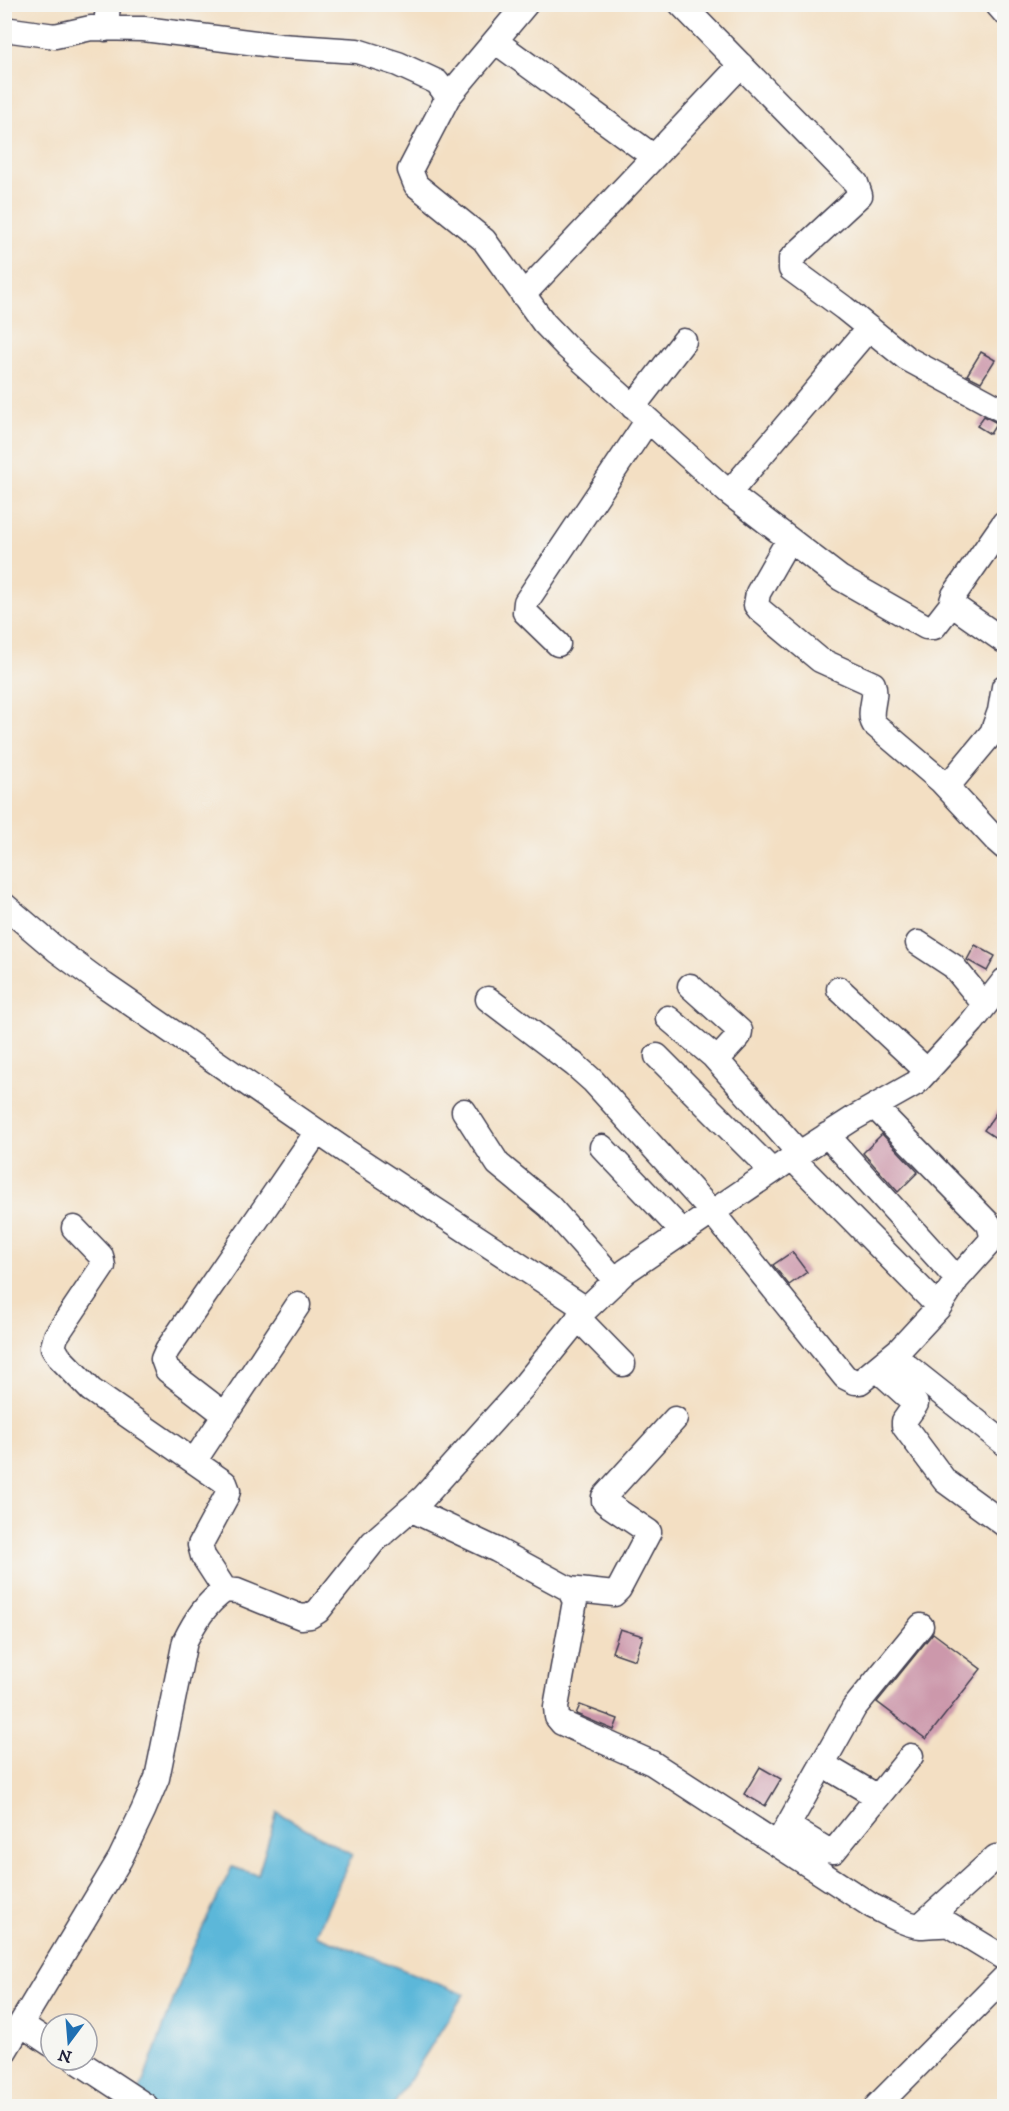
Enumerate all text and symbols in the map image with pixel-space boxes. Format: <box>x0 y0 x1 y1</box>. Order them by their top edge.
north arrow <box>39 2012 99 2072</box>
text: N <box>56 2044 74 2067</box>

